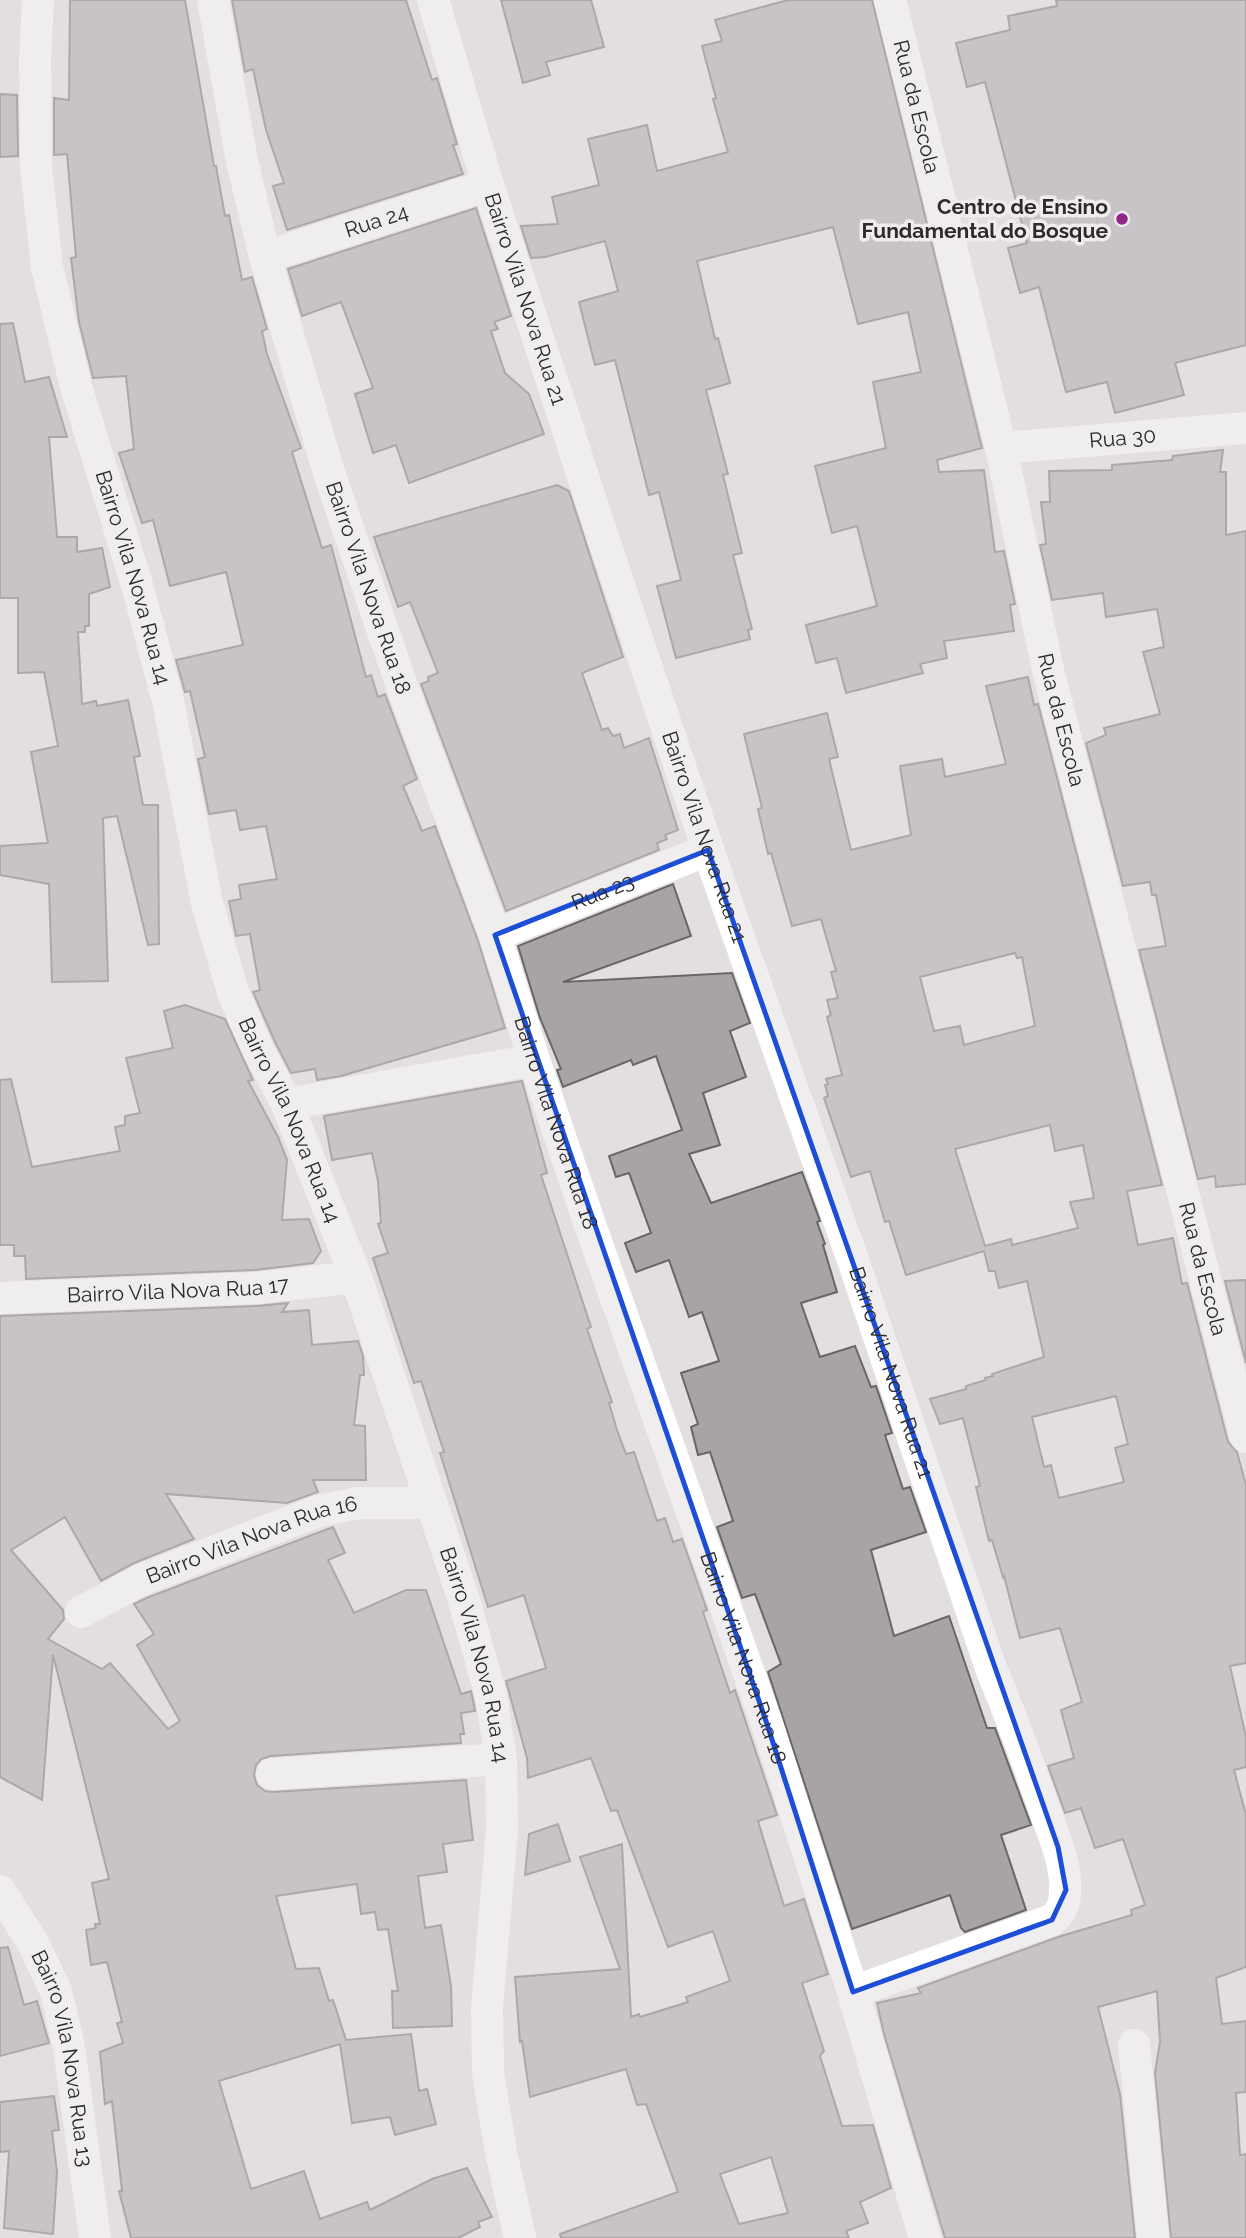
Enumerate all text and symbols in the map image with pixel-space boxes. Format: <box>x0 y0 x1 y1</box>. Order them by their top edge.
street label: Rua da Escola <box>888 37 946 176</box>
street label: Bairro Vila Nova Rua 21 <box>479 190 572 408</box>
place label: Centro de Ensino Fundamental do Bosque <box>862 194 1108 243</box>
street label: Rua 24 <box>341 199 411 242</box>
marker: Centro de Ensino Fundamental do Bosque <box>1114 211 1130 227</box>
street label: Rua 30 <box>1088 422 1157 453</box>
street label: Bairro Vila Nova Rua 14 <box>90 467 176 687</box>
street label: Bairro Vila Nova Rua 18 <box>321 478 417 697</box>
street label: Rua da Escola <box>1033 651 1091 789</box>
street label: Bairro Vila Nova Rua 21 <box>657 728 753 946</box>
street label: Rua 23 <box>568 868 637 915</box>
street label: Bairro Vila Nova Rua 18 <box>509 1013 604 1233</box>
street label: Bairro Vila Nova Rua 14 <box>233 1014 346 1226</box>
street label: Rua da Escola <box>1174 1199 1232 1338</box>
street label: Bairro Vila Nova Rua 21 <box>844 1263 939 1481</box>
street label: Bairro Vila Nova Rua 17 <box>66 1271 291 1307</box>
street label: Bairro Vila Nova Rua 16 <box>142 1490 359 1589</box>
street label: Bairro Vila Nova Rua 14 <box>435 1544 514 1764</box>
street label: Bairro Vila Nova Rua 18 <box>695 1548 792 1767</box>
street label: Bairro Vila Nova Rua 13 <box>26 1946 98 2168</box>

